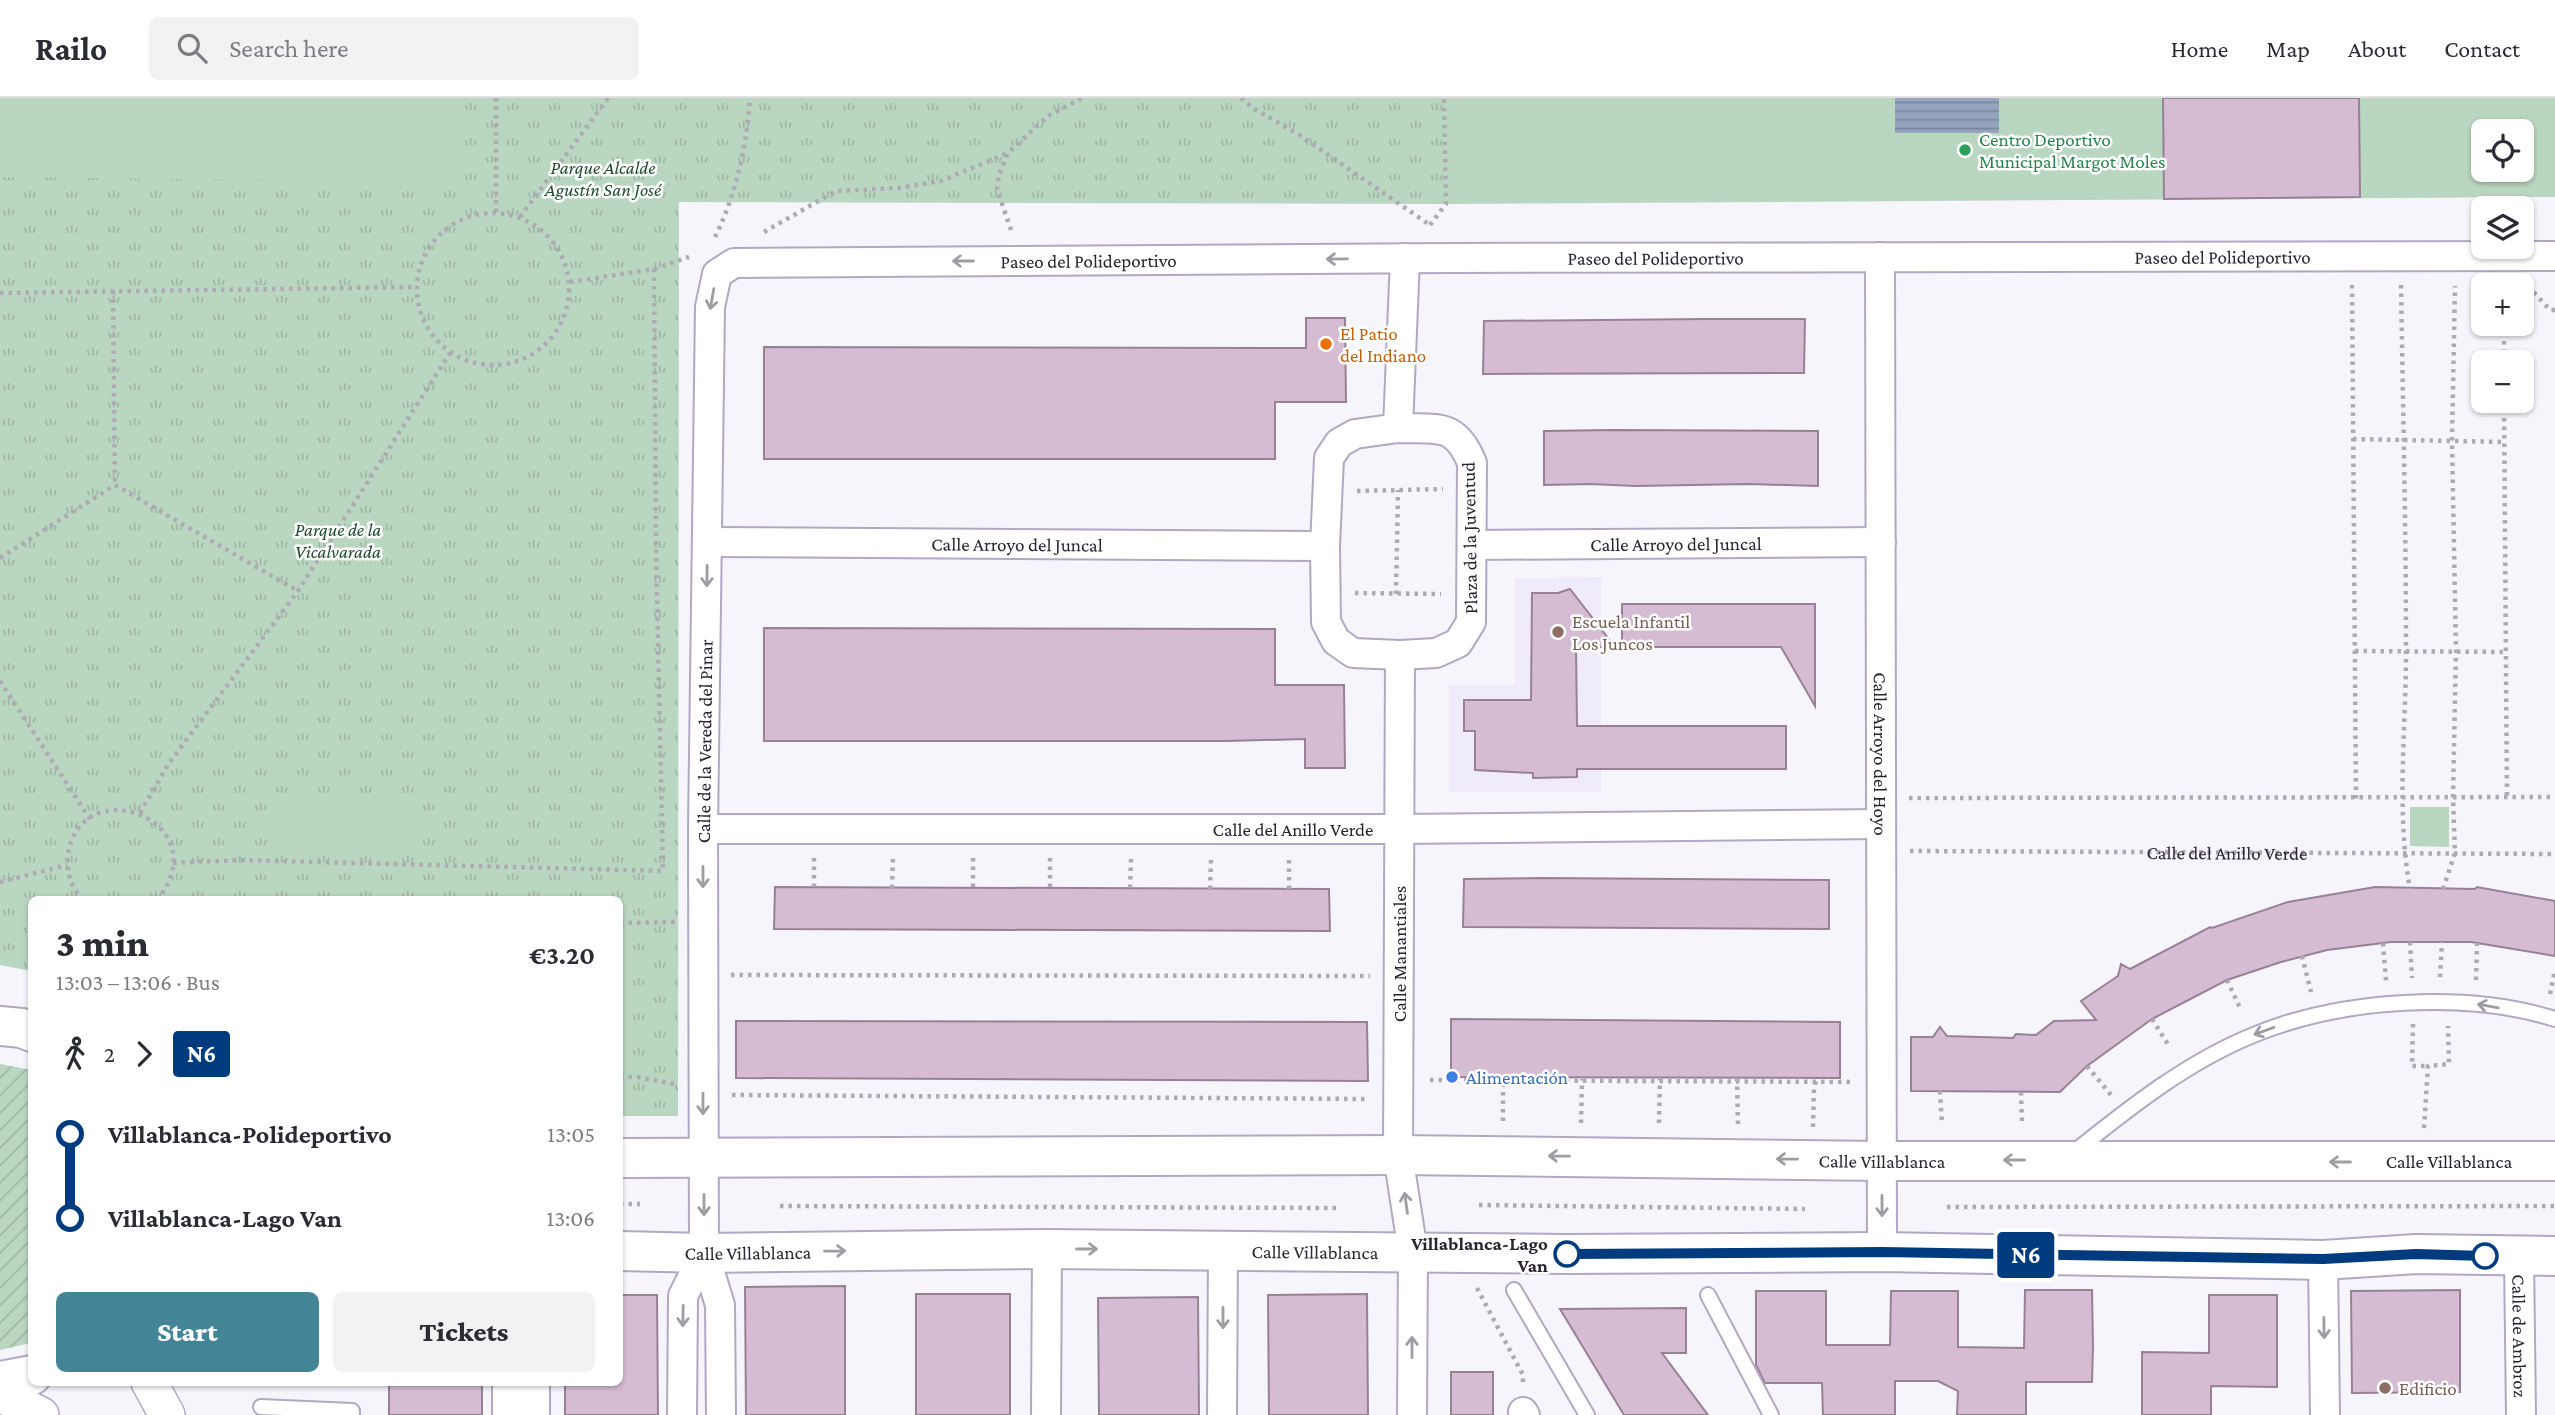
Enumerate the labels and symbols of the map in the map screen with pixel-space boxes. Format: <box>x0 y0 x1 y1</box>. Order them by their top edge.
place label: Centro Deportivo Municipal Margot Moles <box>1979 129 2166 172</box>
marker: Centro Deportivo Municipal Margot Moles <box>1957 142 1973 158</box>
park label: Parque Alcalde Agustín San José <box>544 157 663 200</box>
street label: Paseo del Polideportivo <box>2134 246 2311 268</box>
street label: Paseo del Polideportivo <box>1567 247 1744 269</box>
street label: Paseo del Polideportivo <box>1000 250 1177 272</box>
one-way arrow <box>1326 252 1349 266</box>
one-way arrow <box>951 254 974 268</box>
one-way arrow <box>705 287 718 310</box>
place label: El Patio del Indiano <box>1340 323 1426 366</box>
marker: El Patio del Indiano <box>1318 336 1334 352</box>
street label: Plaza de la Juventud <box>1458 462 1481 614</box>
park label: Parque de la Vicalvarada <box>295 519 381 562</box>
street label: Calle Arroyo del Juncal <box>931 533 1103 556</box>
street label: Calle Arroyo del Juncal <box>1590 533 1762 555</box>
one-way arrow <box>700 564 714 587</box>
place label: Escuela Infantil Los Juncos <box>1572 611 1690 654</box>
marker: Escuela Infantil Los Juncos <box>1550 624 1566 640</box>
street label: Calle de la Vereda del Pinar <box>693 639 717 843</box>
street label: Calle Arroyo del Hoyo <box>1870 672 1891 836</box>
street label: Calle del Anillo Verde <box>1213 819 1373 840</box>
street label: Calle del Anillo Verde <box>2146 842 2308 864</box>
one-way arrow <box>696 865 710 888</box>
street label: Calle Manantiales <box>1389 886 1410 1022</box>
one-way arrow <box>2477 999 2500 1012</box>
one-way arrow <box>2254 1025 2276 1038</box>
place label: Alimentación <box>1466 1067 1568 1088</box>
marker: Alimentación <box>1444 1069 1460 1085</box>
one-way arrow <box>696 1092 710 1115</box>
one-way arrow <box>1548 1150 1571 1163</box>
street label: Calle Villablanca <box>1819 1150 1945 1172</box>
street label: Calle Villablanca <box>2386 1151 2512 1172</box>
one-way arrow <box>1776 1152 1799 1166</box>
one-way arrow <box>2003 1153 2026 1167</box>
one-way arrow <box>2329 1155 2352 1169</box>
one-way arrow <box>1399 1192 1412 1215</box>
one-way arrow <box>697 1193 710 1216</box>
one-way arrow <box>1875 1195 1889 1218</box>
line badge: N6 <box>1994 1232 2058 1278</box>
place label: Villablanca-Lago Van <box>1410 1233 1548 1276</box>
street label: Calle Villablanca <box>1252 1241 1379 1263</box>
marker: Villablanca-Lago Van <box>1554 1241 1580 1267</box>
street label: Calle Villablanca <box>684 1242 812 1264</box>
one-way arrow <box>1075 1242 1098 1256</box>
unlabelled marker <box>2472 1243 2498 1269</box>
one-way arrow <box>823 1244 846 1258</box>
street label: Calle de Ambroz <box>2508 1274 2531 1398</box>
one-way arrow <box>676 1304 689 1327</box>
one-way arrow <box>1216 1306 1230 1329</box>
one-way arrow <box>2317 1316 2331 1339</box>
one-way arrow <box>1405 1336 1419 1359</box>
place label: Edificio <box>2399 1378 2457 1399</box>
marker: Edificio <box>2377 1380 2393 1396</box>

